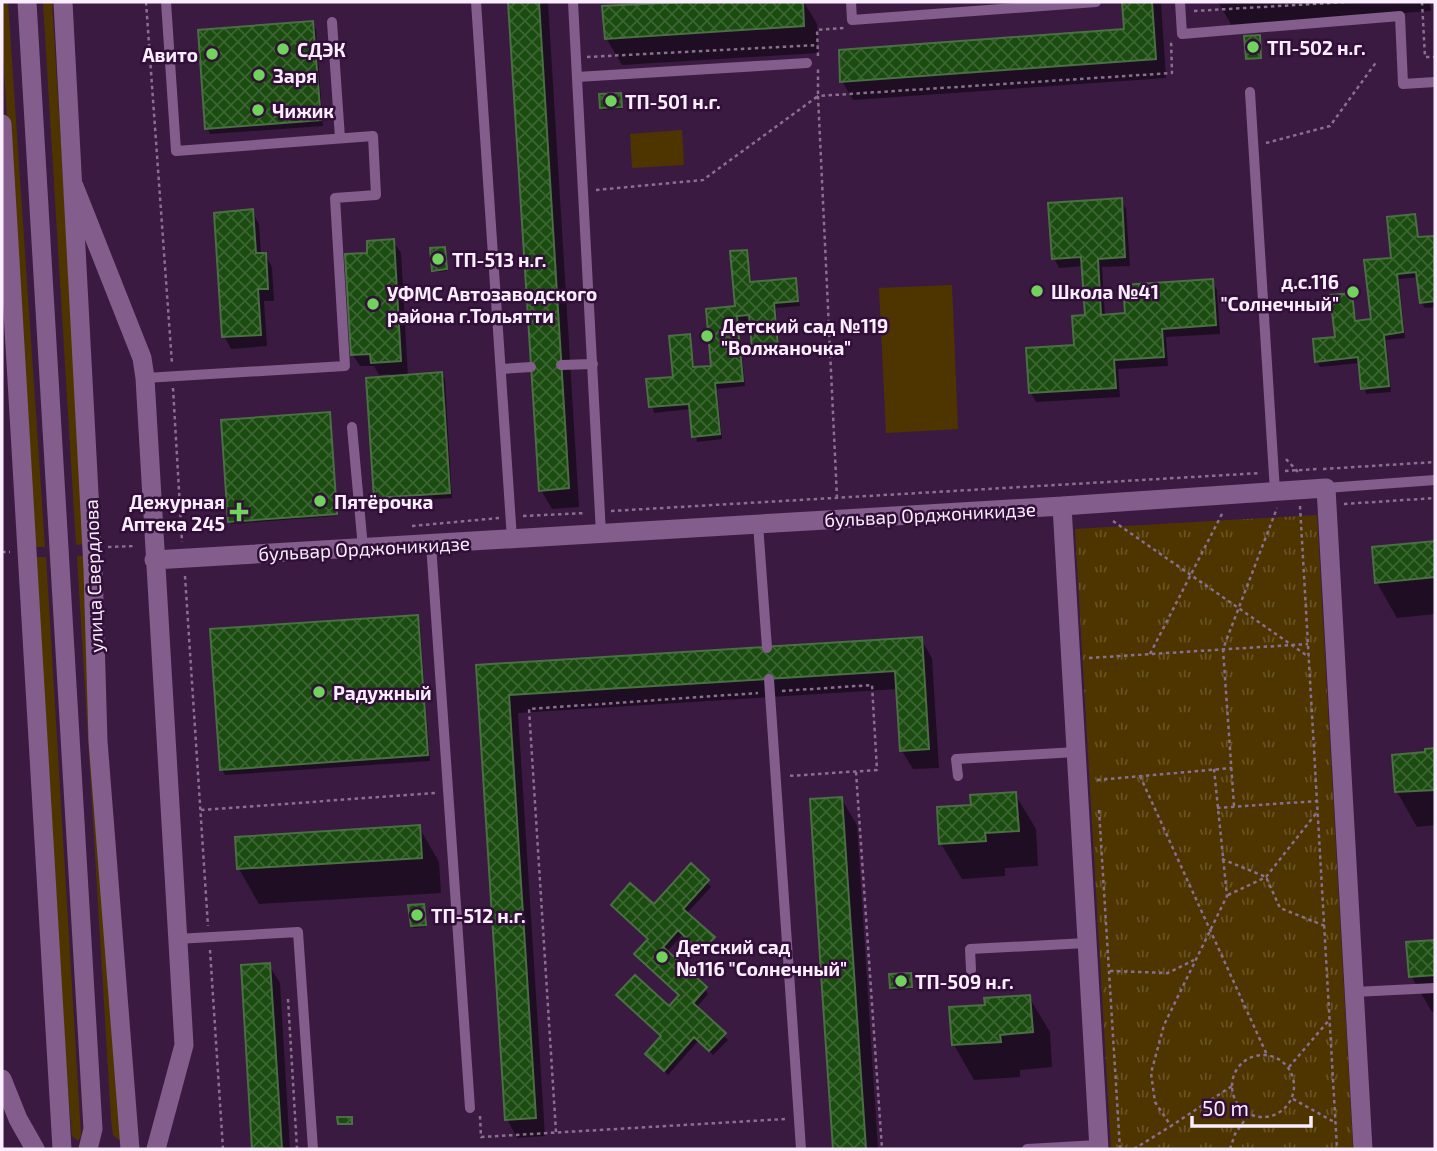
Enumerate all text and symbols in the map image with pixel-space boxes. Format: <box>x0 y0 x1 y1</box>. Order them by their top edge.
place label: ТП-502 н.г. <box>1267 36 1366 59</box>
place label: СДЭК <box>297 38 346 61</box>
marker: ТП-502 н.г. <box>1245 39 1261 55</box>
marker: СДЭК <box>275 41 291 57</box>
place label: Авито <box>142 43 198 66</box>
marker: Авито <box>204 46 220 62</box>
place label: Заря <box>273 64 317 87</box>
marker: Заря <box>251 67 267 83</box>
place label: ТП-501 н.г. <box>625 90 721 113</box>
marker: ТП-501 н.г. <box>603 93 619 109</box>
place label: Чижик <box>272 99 334 122</box>
marker: Чижик <box>250 102 266 118</box>
place label: ТП-513 н.г. <box>452 248 547 271</box>
marker: ТП-513 н.г. <box>430 251 446 267</box>
place label: д.с.116 "Солнечный" <box>1220 270 1339 315</box>
place label: Школа №41 <box>1051 280 1159 303</box>
place label: УФМС Автозаводского района г.Тольятти <box>387 282 597 327</box>
marker: Школа №41 <box>1029 283 1045 299</box>
marker: д.с.116 "Солнечный" <box>1345 284 1361 300</box>
marker: УФМС Автозаводского района г.Тольятти <box>365 296 381 312</box>
place label: Детский сад №119 "Волжаночка" <box>721 314 888 359</box>
marker: Детский сад №119 "Волжаночка" <box>699 328 715 344</box>
place label: Дежурная Аптека 245 <box>121 490 225 535</box>
place label: Пятёрочка <box>334 490 433 513</box>
marker: Пятёрочка <box>312 493 328 509</box>
street label: бульвар Орджоникидзе <box>823 497 1037 532</box>
street label: улица Свердлова <box>79 499 108 653</box>
marker: Дежурная Аптека 245 <box>231 504 247 520</box>
street label: бульвар Орджоникидзе <box>257 531 471 566</box>
place label: Радужный <box>333 681 432 704</box>
marker: Радужный <box>311 684 327 700</box>
place label: ТП-512 н.г. <box>431 904 526 927</box>
marker: ТП-512 н.г. <box>409 907 425 923</box>
place label: Детский сад №116 "Солнечный" <box>676 935 847 980</box>
marker: Детский сад №116 "Солнечный" <box>654 949 670 965</box>
place label: ТП-509 н.г. <box>915 970 1014 993</box>
marker: ТП-509 н.г. <box>893 973 909 989</box>
scale bar <box>1192 1084 1311 1128</box>
text: 50 m <box>1202 1095 1249 1120</box>

